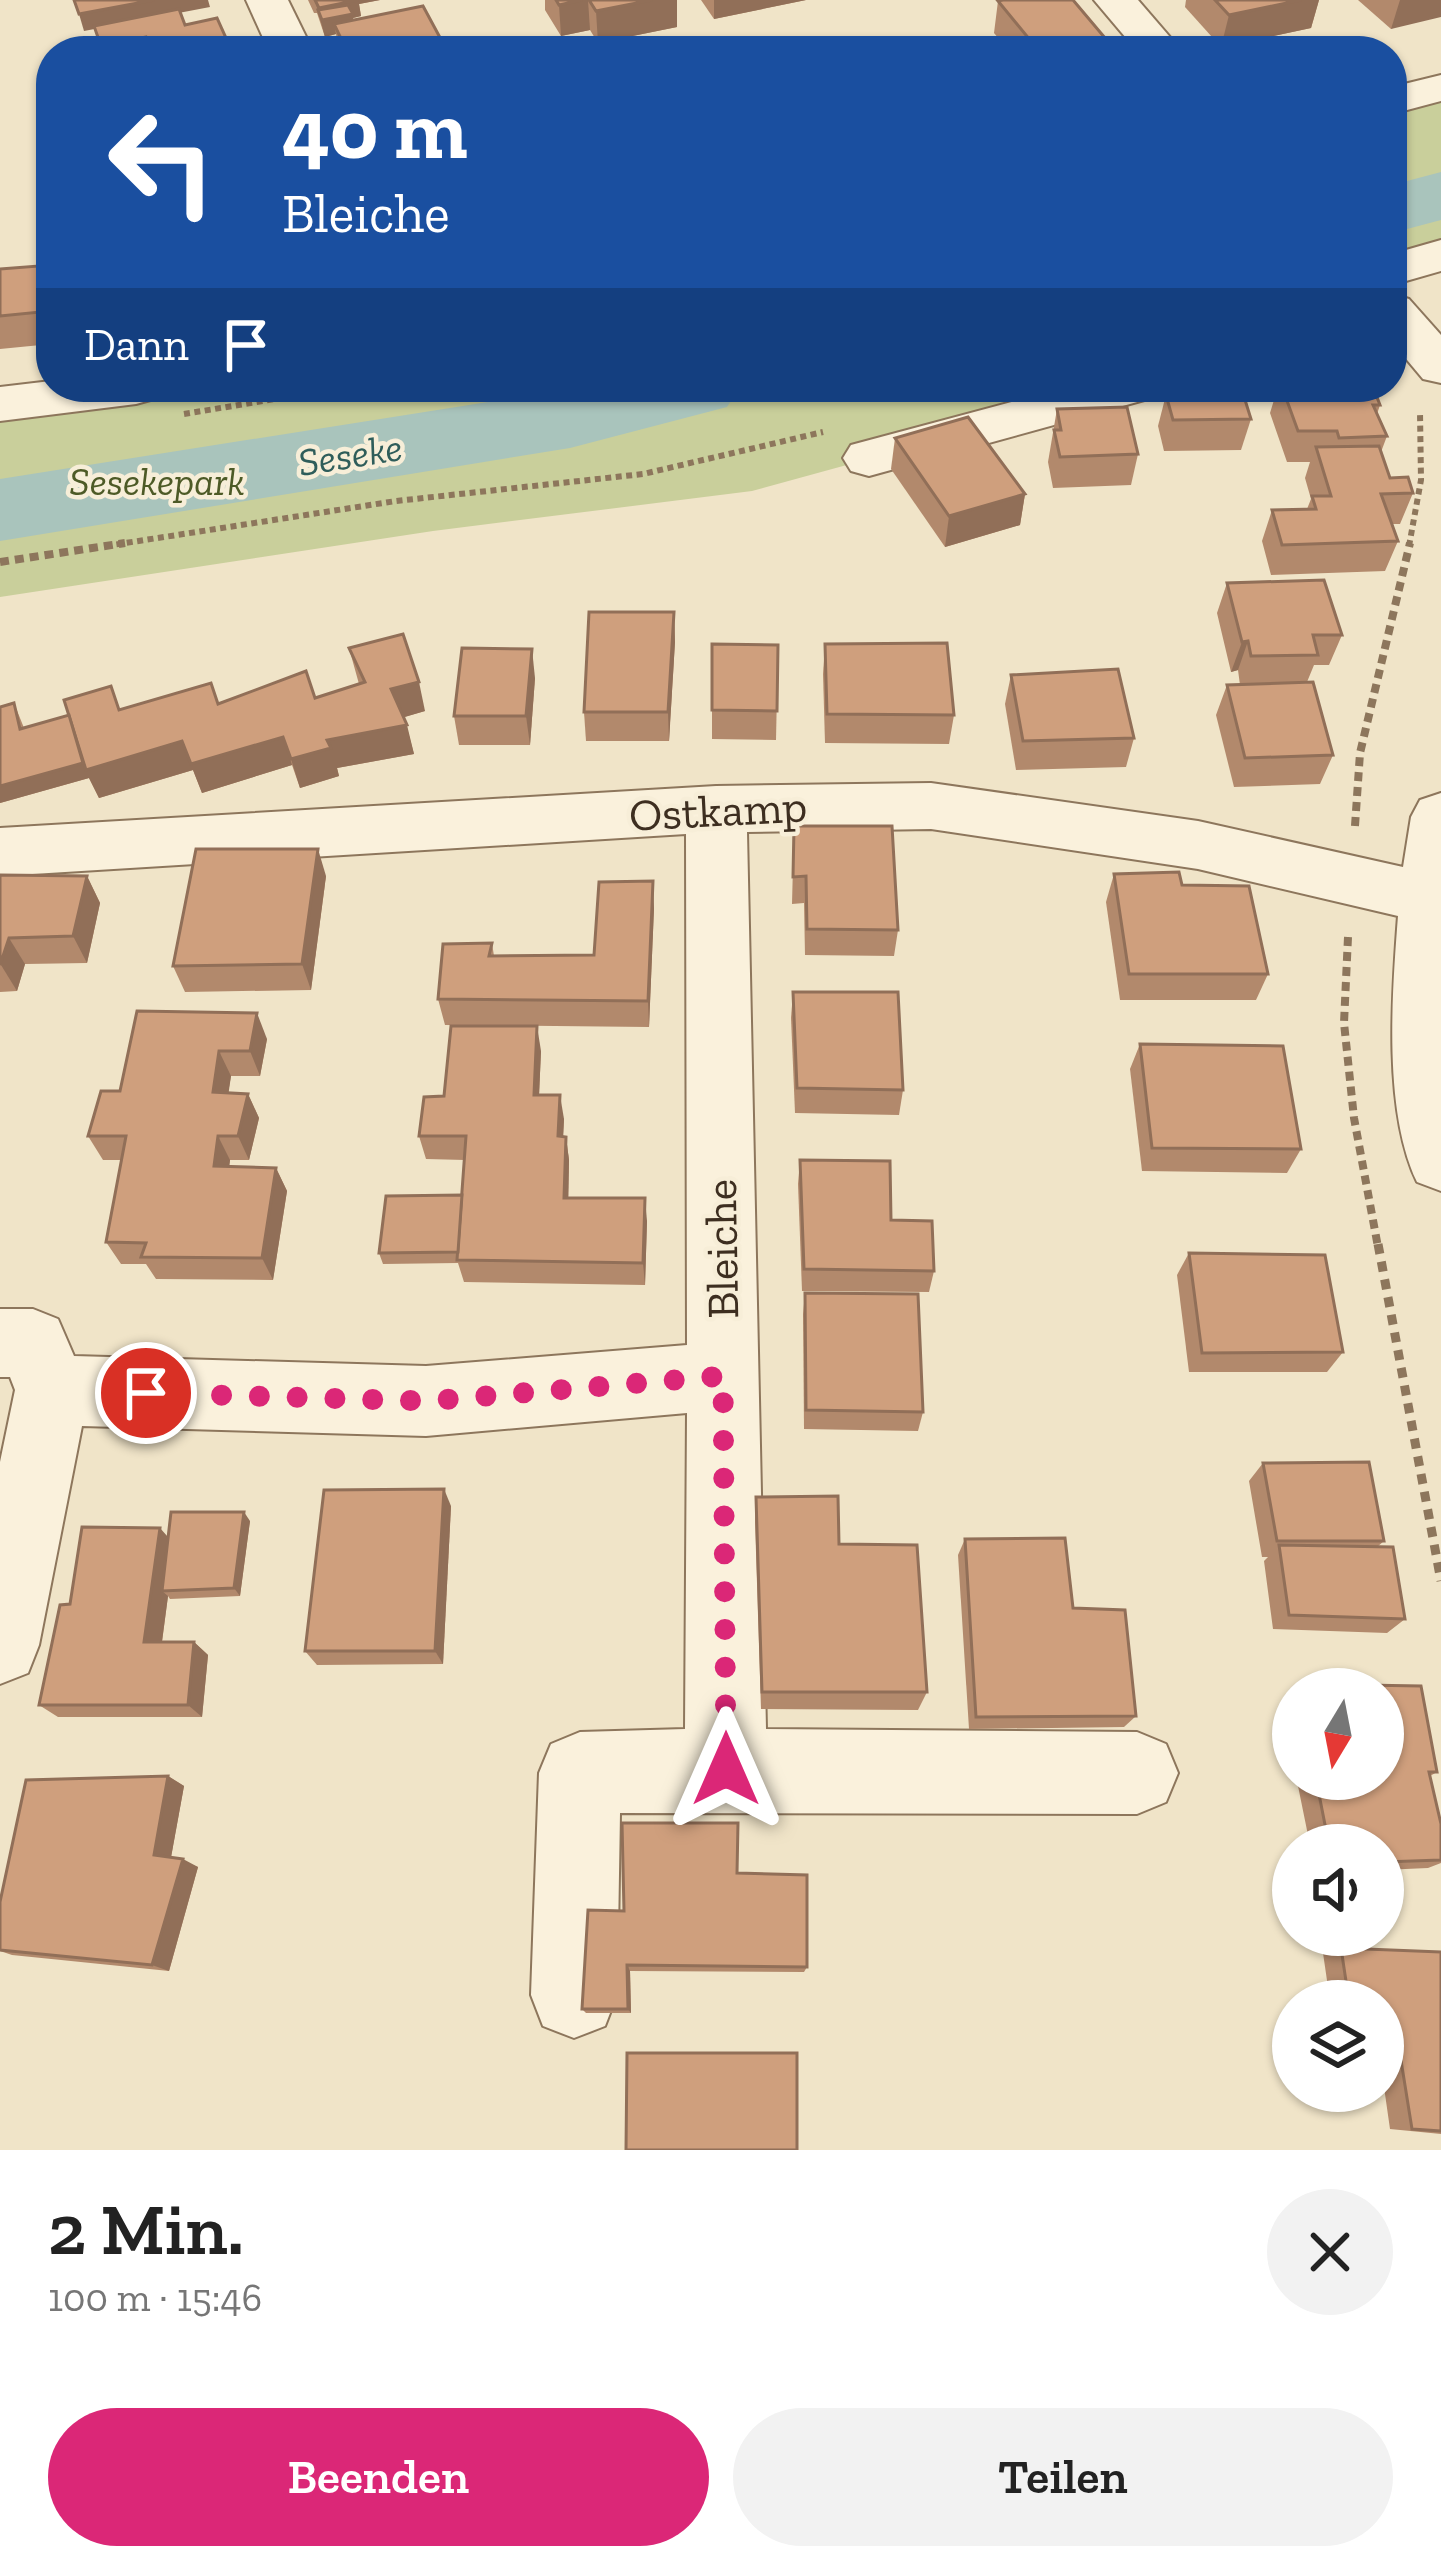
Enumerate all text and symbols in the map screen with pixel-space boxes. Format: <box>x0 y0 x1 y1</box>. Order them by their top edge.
text: 40 m <box>282 79 468 180</box>
icon: left <box>84 84 240 240</box>
text: Bleiche <box>282 181 450 246</box>
icon: arrive <box>213 312 279 378</box>
text: Dann <box>84 318 189 372</box>
water label: Seseke <box>295 423 405 486</box>
park label: Sesekepark <box>69 458 245 505</box>
street label: Ostkamp <box>628 779 808 843</box>
street label: Bleiche <box>694 1179 750 1319</box>
pin <box>95 1342 197 1444</box>
icon: arrive <box>113 1360 179 1426</box>
north arrow <box>1272 1668 1404 1800</box>
map controls <box>1272 1668 1404 2112</box>
position arrow <box>663 1706 789 1832</box>
button: sound <box>1272 1824 1404 1956</box>
button: layers <box>1272 1980 1404 2112</box>
text: 2 Min. <box>48 2186 244 2272</box>
button: close <box>1267 2189 1393 2315</box>
text: 100 m · 15:46 <box>48 2274 262 2321</box>
button: Beenden <box>48 2408 709 2546</box>
button: Teilen <box>733 2408 1393 2546</box>

